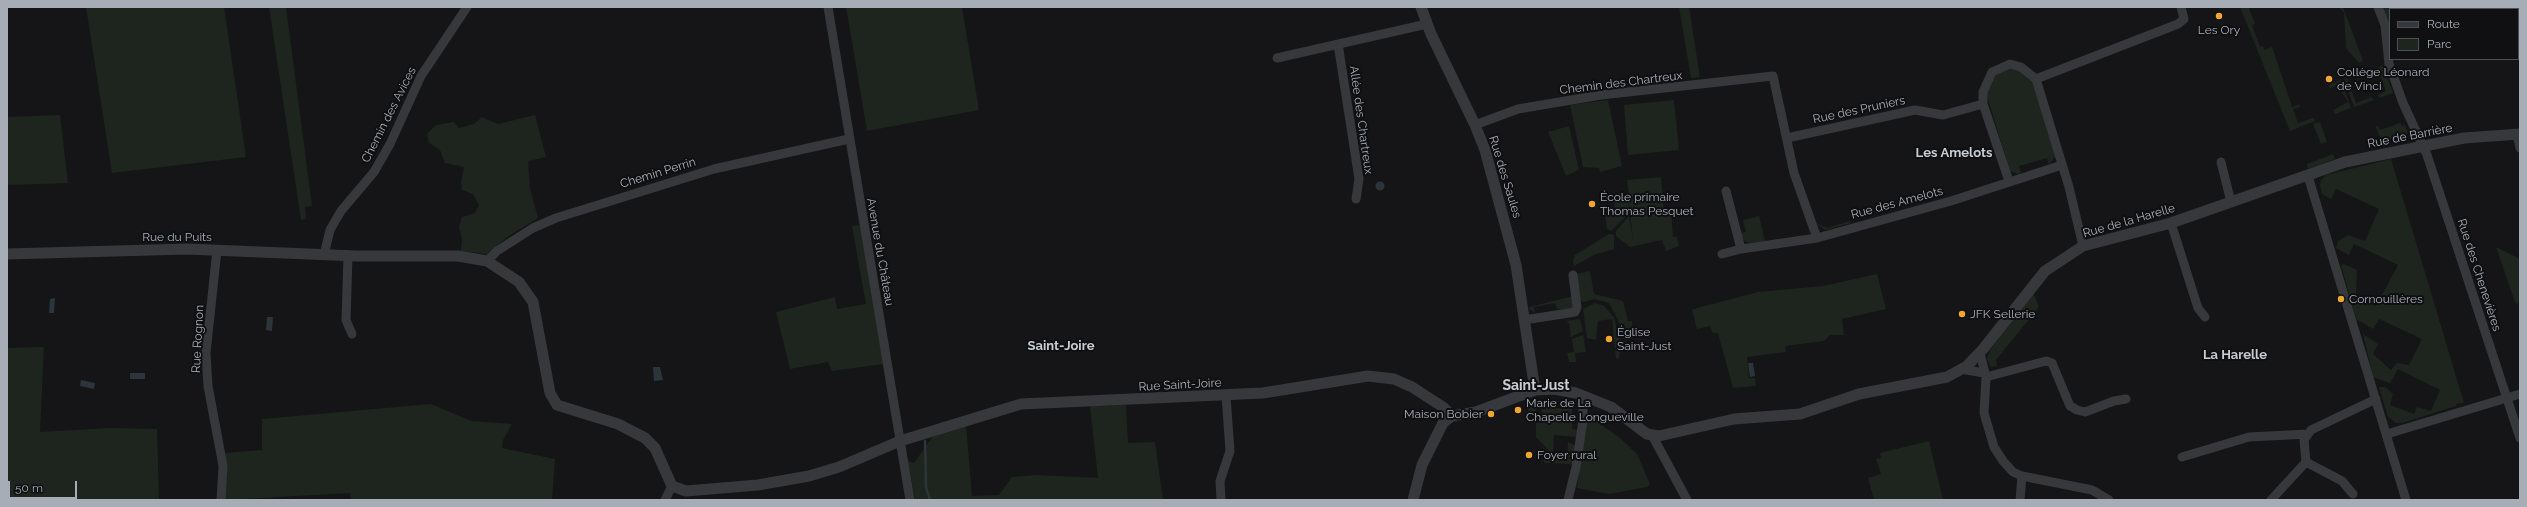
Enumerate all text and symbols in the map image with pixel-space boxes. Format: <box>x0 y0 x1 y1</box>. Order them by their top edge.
legend <box>2389 8 2519 60</box>
marker: Les Ory <box>2214 11 2224 21</box>
text: Route <box>2427 17 2460 31</box>
place label: Les Ory <box>2198 23 2240 37</box>
text: Parc <box>2427 37 2452 51</box>
street label: Chemin des Avices <box>359 65 419 165</box>
street label: Allée des Chartreux <box>1346 65 1376 175</box>
place label: Collège Léonard de Vinci <box>2337 65 2430 93</box>
street label: Chemin des Chartreux <box>1559 68 1683 98</box>
marker: Collège Léonard de Vinci <box>2324 74 2334 84</box>
street label: Rue des Pruniers <box>1812 93 1906 127</box>
street label: Rue de Barrière <box>2366 121 2454 151</box>
street label: Rue des Saules <box>1486 134 1524 220</box>
district label: Les Amelots <box>1916 145 1992 161</box>
street label: Chemin Perrin <box>618 155 698 191</box>
street label: Rue des Amelots <box>1849 184 1945 222</box>
place label: École primaire Thomas Pesquet <box>1600 190 1694 218</box>
street label: Avenue du Château <box>863 197 897 307</box>
marker: École primaire Thomas Pesquet <box>1587 199 1597 209</box>
street label: Rue de la Harelle <box>2081 201 2177 241</box>
street label: Rue des Chenevières <box>2454 217 2504 333</box>
street label: Rue du Puits <box>142 230 212 244</box>
place label: Cornouillères <box>2349 292 2423 306</box>
marker: Cornouillères <box>2336 294 2346 304</box>
street label: Rue Rognon <box>189 305 207 373</box>
place label: JFK Sellerie <box>1970 307 2035 321</box>
marker: JFK Sellerie <box>1957 309 1967 319</box>
place label: Église Saint-Just <box>1617 325 1671 353</box>
marker: Église Saint-Just <box>1604 334 1614 344</box>
district label: Saint-Joire <box>1028 338 1094 354</box>
district label: La Harelle <box>2203 347 2267 363</box>
street label: Rue Saint-Joire <box>1138 376 1222 394</box>
district label: Saint-Just <box>1502 378 1570 394</box>
place label: Marie de La Chapelle Longueville <box>1526 396 1644 424</box>
marker: Marie de La Chapelle Longueville <box>1513 405 1523 415</box>
place label: Maison Bobier <box>1404 407 1483 421</box>
marker: Maison Bobier <box>1486 409 1496 419</box>
place label: Foyer rural <box>1537 448 1597 462</box>
marker: Foyer rural <box>1524 450 1534 460</box>
scale bar <box>10 473 79 499</box>
text: 50 m <box>15 481 43 495</box>

